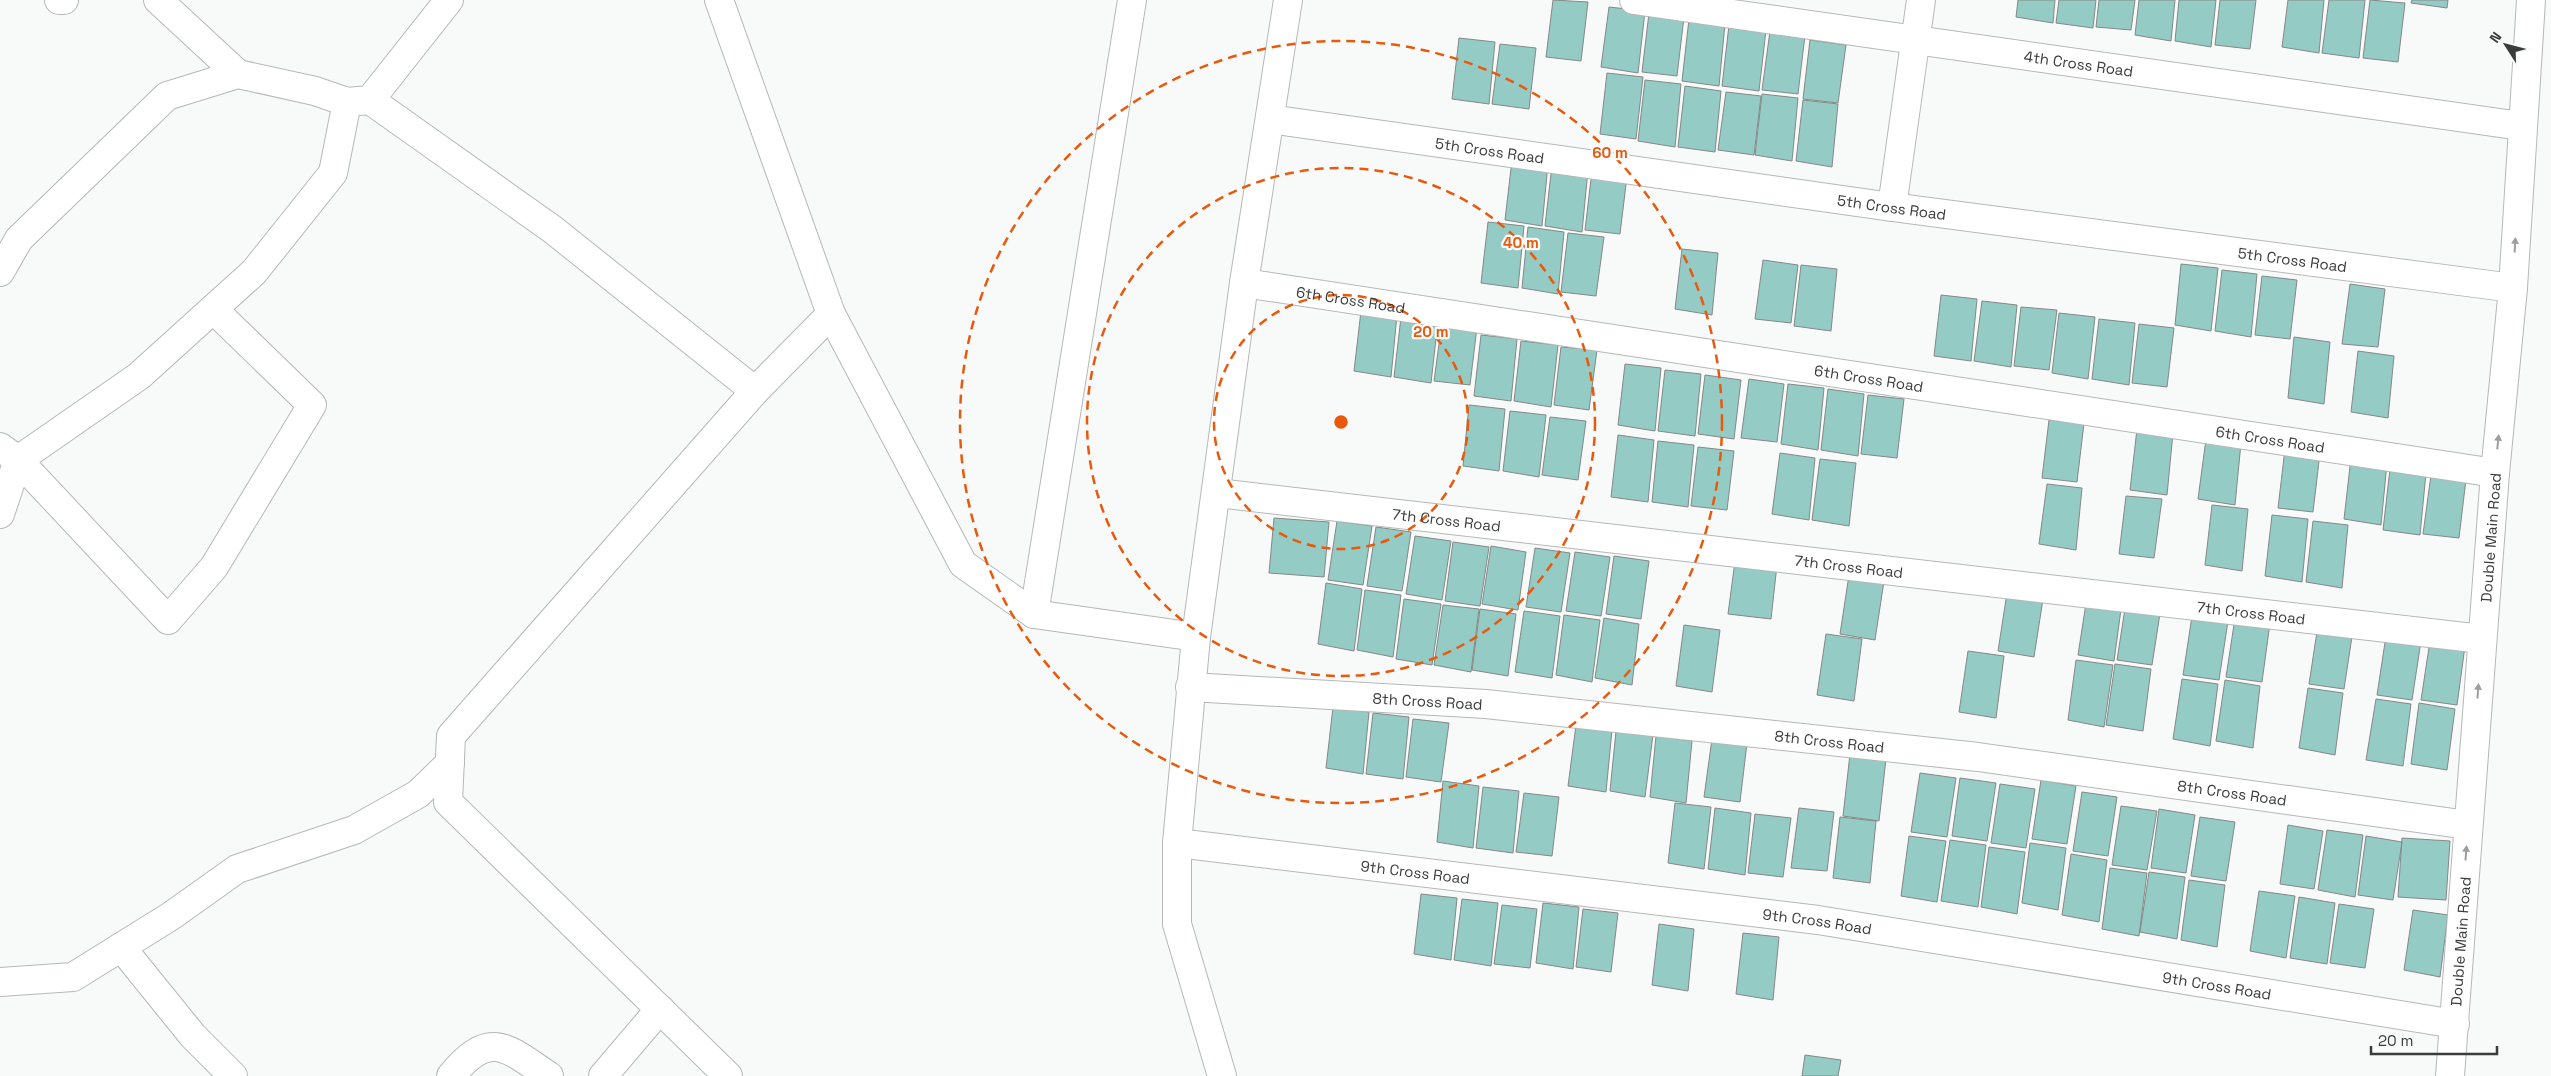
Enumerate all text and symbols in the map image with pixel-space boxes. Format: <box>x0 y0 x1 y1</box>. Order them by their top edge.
north arrow <box>2481 20 2531 70</box>
text: N <box>2485 28 2506 46</box>
street label: 4th Cross Road <box>2023 46 2134 80</box>
street label: 5th Cross Road <box>1434 133 1545 167</box>
text: 60 m <box>1592 143 1628 162</box>
street label: 5th Cross Road <box>1836 190 1947 223</box>
text: 40 m <box>1503 233 1539 252</box>
one-way arrow <box>2511 237 2519 253</box>
street label: 5th Cross Road <box>2237 243 2348 276</box>
street label: 6th Cross Road <box>1295 282 1407 317</box>
text: 20 m <box>1413 322 1449 341</box>
street label: 6th Cross Road <box>1813 360 1925 396</box>
centre of rings <box>1332 413 1350 431</box>
street label: 6th Cross Road <box>2214 421 2326 457</box>
one-way arrow <box>2494 433 2502 449</box>
street label: Double Main Road <box>2476 472 2504 603</box>
street label: 7th Cross Road <box>1391 504 1502 535</box>
street label: 7th Cross Road <box>1793 550 1904 582</box>
street label: 7th Cross Road <box>2196 597 2306 628</box>
one-way arrow <box>2474 683 2482 699</box>
street label: 8th Cross Road <box>1372 688 1483 713</box>
street label: 8th Cross Road <box>1774 726 1885 756</box>
street label: 8th Cross Road <box>2176 775 2288 809</box>
one-way arrow <box>2462 845 2470 861</box>
street label: 9th Cross Road <box>1360 856 1471 888</box>
street label: Double Main Road <box>2446 876 2474 1007</box>
street label: 9th Cross Road <box>1762 904 1873 938</box>
street label: 9th Cross Road <box>2161 967 2273 1003</box>
scale bar <box>2371 1024 2497 1056</box>
text: 20 m <box>2378 1031 2413 1050</box>

